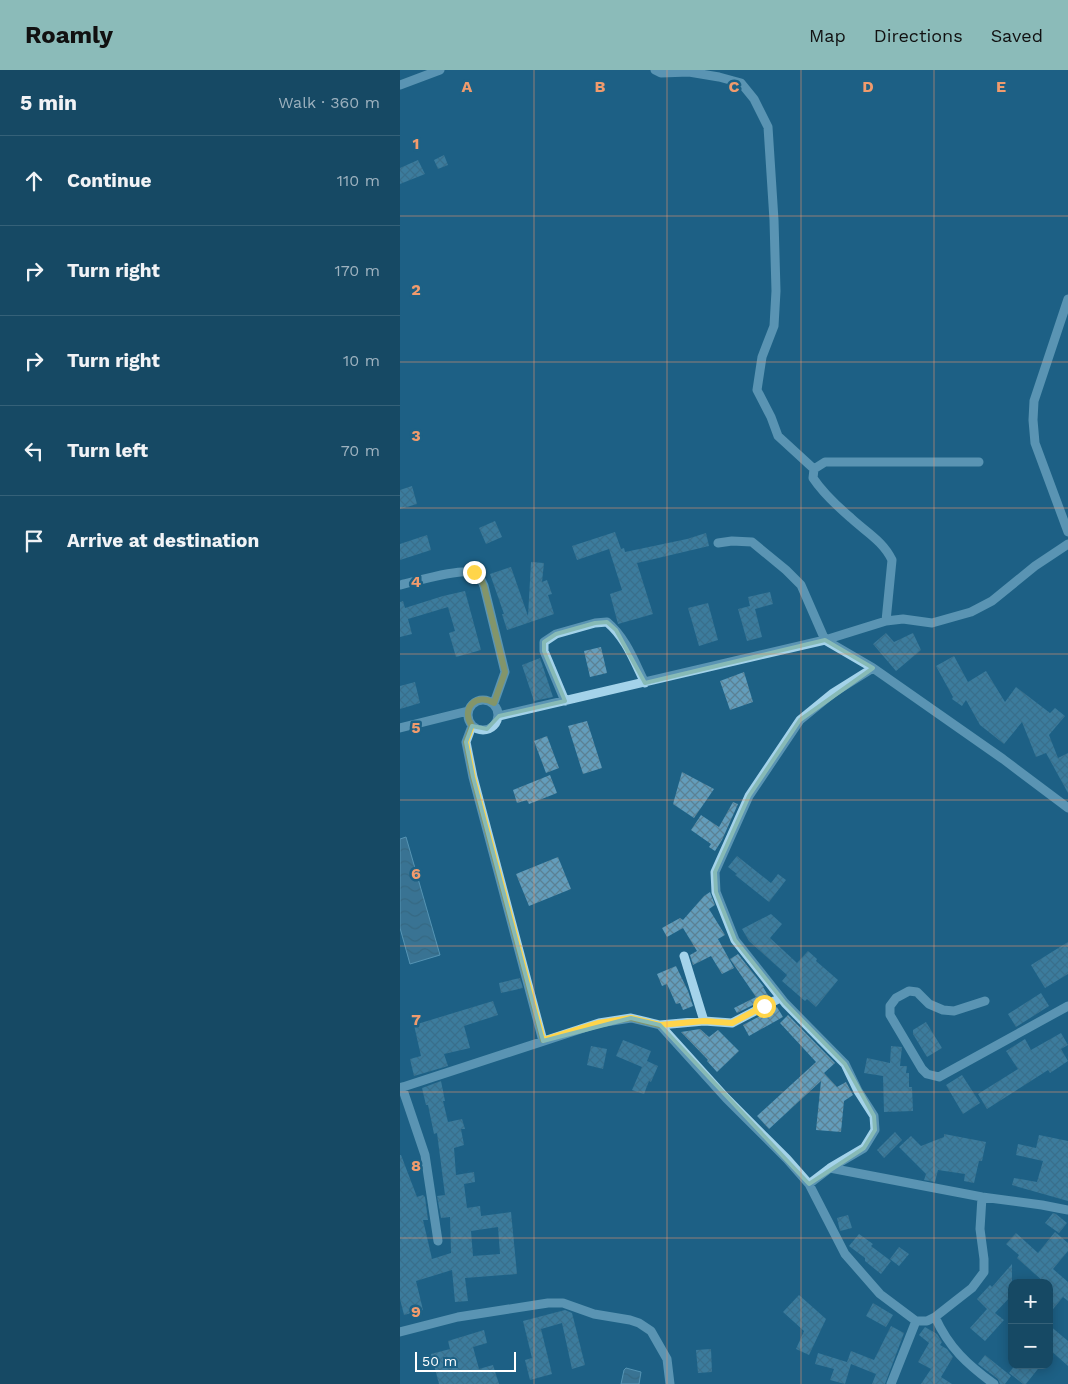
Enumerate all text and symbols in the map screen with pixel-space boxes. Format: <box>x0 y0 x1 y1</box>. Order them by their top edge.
text: Roamly <box>25 21 113 49</box>
text: Map <box>809 25 846 46</box>
text: Directions <box>874 25 963 46</box>
text: Saved <box>991 25 1043 46</box>
text: A <box>462 77 473 96</box>
text: B <box>595 77 606 96</box>
text: C <box>729 77 740 96</box>
text: D <box>862 77 874 96</box>
text: E <box>996 77 1006 96</box>
text: 5 min <box>20 90 77 115</box>
text: Walk · 360 m <box>278 93 380 112</box>
text: 1 <box>413 134 419 153</box>
icon: ahead <box>20 167 48 195</box>
text: Continue <box>67 169 151 192</box>
text: 110 m <box>337 171 380 190</box>
icon: right <box>20 257 48 285</box>
text: Turn right <box>67 259 160 282</box>
text: 170 m <box>334 261 380 280</box>
text: 2 <box>411 280 421 299</box>
icon: right <box>20 347 48 375</box>
text: Turn right <box>67 349 160 372</box>
text: 10 m <box>343 351 380 370</box>
text: 3 <box>411 426 421 445</box>
icon: left <box>20 437 48 465</box>
text: Turn left <box>67 439 148 462</box>
text: 70 m <box>341 441 380 460</box>
icon: arrive <box>20 527 48 555</box>
text: Arrive at destination <box>67 529 259 552</box>
route end <box>463 561 486 584</box>
text: 4 <box>411 572 421 591</box>
text: 5 <box>411 718 421 737</box>
text: 6 <box>411 864 421 883</box>
route start <box>753 995 776 1018</box>
text: 7 <box>411 1010 421 1029</box>
text: 8 <box>411 1156 421 1175</box>
map controls <box>1008 1279 1053 1369</box>
button: + <box>1008 1279 1053 1324</box>
text: 9 <box>411 1302 421 1321</box>
button: − <box>1008 1324 1053 1369</box>
scale bar <box>415 1349 516 1372</box>
text: 50 m <box>422 1353 457 1369</box>

